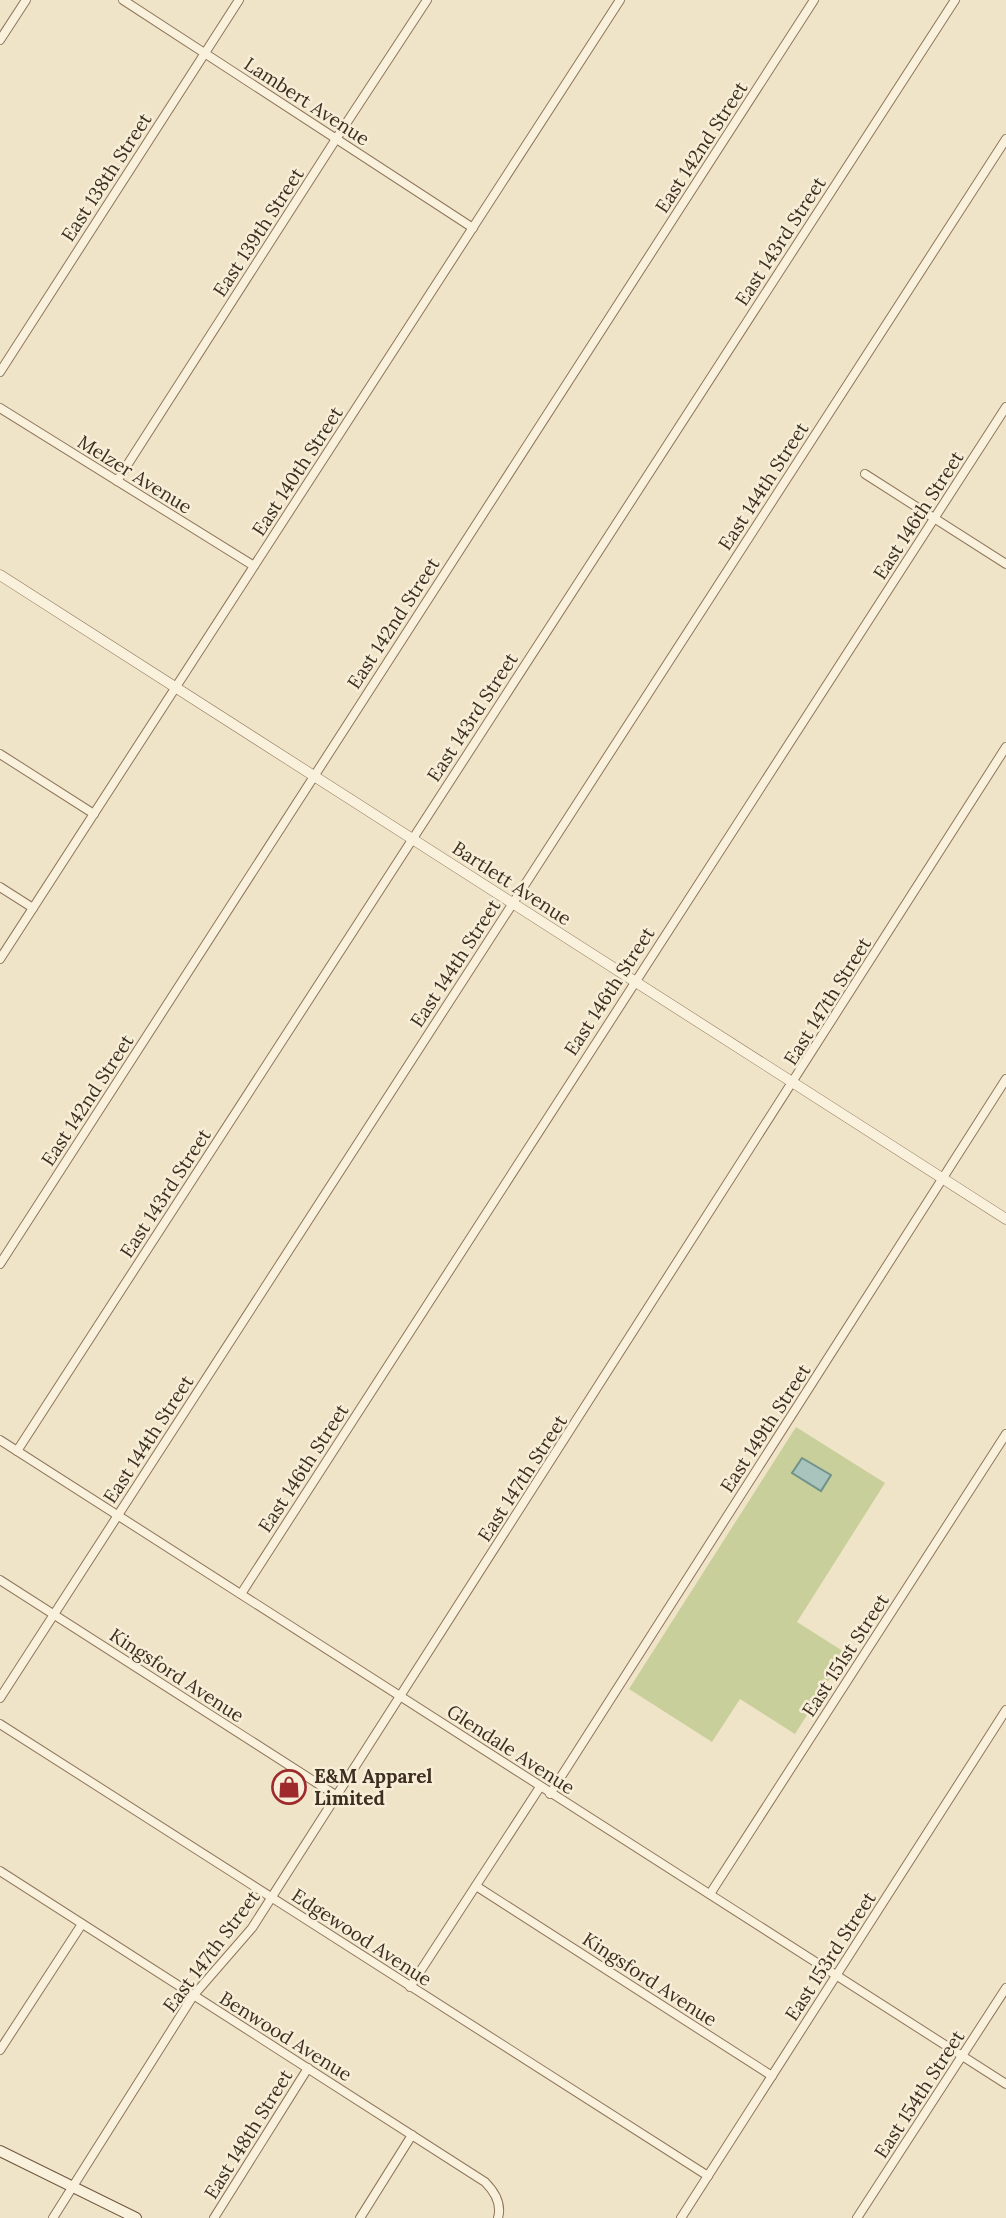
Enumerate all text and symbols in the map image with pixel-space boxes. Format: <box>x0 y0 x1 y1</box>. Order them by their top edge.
street label: Lambert Avenue <box>240 52 374 150</box>
street label: East 142nd Street <box>650 76 753 217</box>
street label: East 138th Street <box>55 108 157 246</box>
street label: East 139th Street <box>207 163 309 301</box>
street label: East 143rd Street <box>729 171 831 310</box>
street label: East 140th Street <box>246 401 348 540</box>
street label: East 144th Street <box>713 417 814 555</box>
street label: Melzer Avenue <box>73 429 197 519</box>
street label: East 146th Street <box>867 446 969 584</box>
street label: East 142nd Street <box>342 552 445 693</box>
street label: East 143rd Street <box>421 647 523 786</box>
street label: Bartlett Avenue <box>448 836 576 930</box>
street label: East 144th Street <box>405 894 506 1032</box>
street label: East 146th Street <box>558 922 660 1060</box>
street label: East 147th Street <box>778 932 876 1069</box>
street label: East 142nd Street <box>36 1029 139 1170</box>
street label: East 143rd Street <box>114 1123 216 1262</box>
street label: East 149th Street <box>714 1359 816 1497</box>
street label: East 144th Street <box>98 1370 199 1508</box>
street label: East 146th Street <box>252 1399 354 1537</box>
street label: East 147th Street <box>472 1410 572 1546</box>
street label: East 151st Street <box>796 1588 894 1721</box>
street label: Kingsford Avenue <box>105 1623 249 1727</box>
street label: Glendale Avenue <box>443 1699 579 1799</box>
place label: E&M Apparel Limited <box>314 1764 433 1810</box>
shop icon: E&M Apparel Limited <box>270 1768 308 1806</box>
street label: Edgewood Avenue <box>288 1883 436 1991</box>
street label: East 147th Street <box>157 1885 265 2017</box>
street label: East 153rd Street <box>779 1886 881 2025</box>
street label: Kingsford Avenue <box>578 1927 722 2031</box>
street label: Benwood Avenue <box>215 1986 357 2086</box>
street label: East 154th Street <box>869 2025 970 2163</box>
street label: East 148th Street <box>199 2064 298 2203</box>

